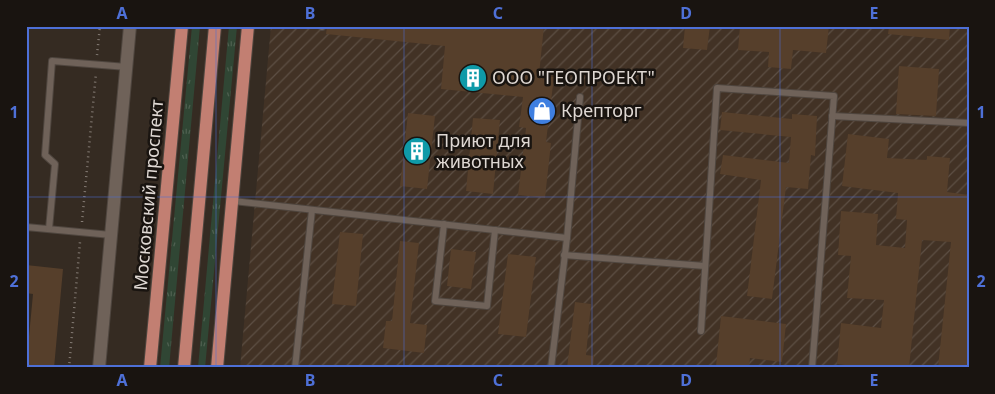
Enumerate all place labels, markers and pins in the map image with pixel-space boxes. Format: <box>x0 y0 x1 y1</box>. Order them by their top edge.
building icon: ООО "ГЕОПРОЕКТ" <box>458 63 488 93</box>
place label: ООО "ГЕОПРОЕКТ" <box>492 65 655 89</box>
shop icon: Крепторг <box>527 96 557 126</box>
place label: Крепторг <box>561 98 642 122</box>
place label: Приют для животных <box>436 128 531 173</box>
building icon: Приют для животных <box>402 136 432 166</box>

